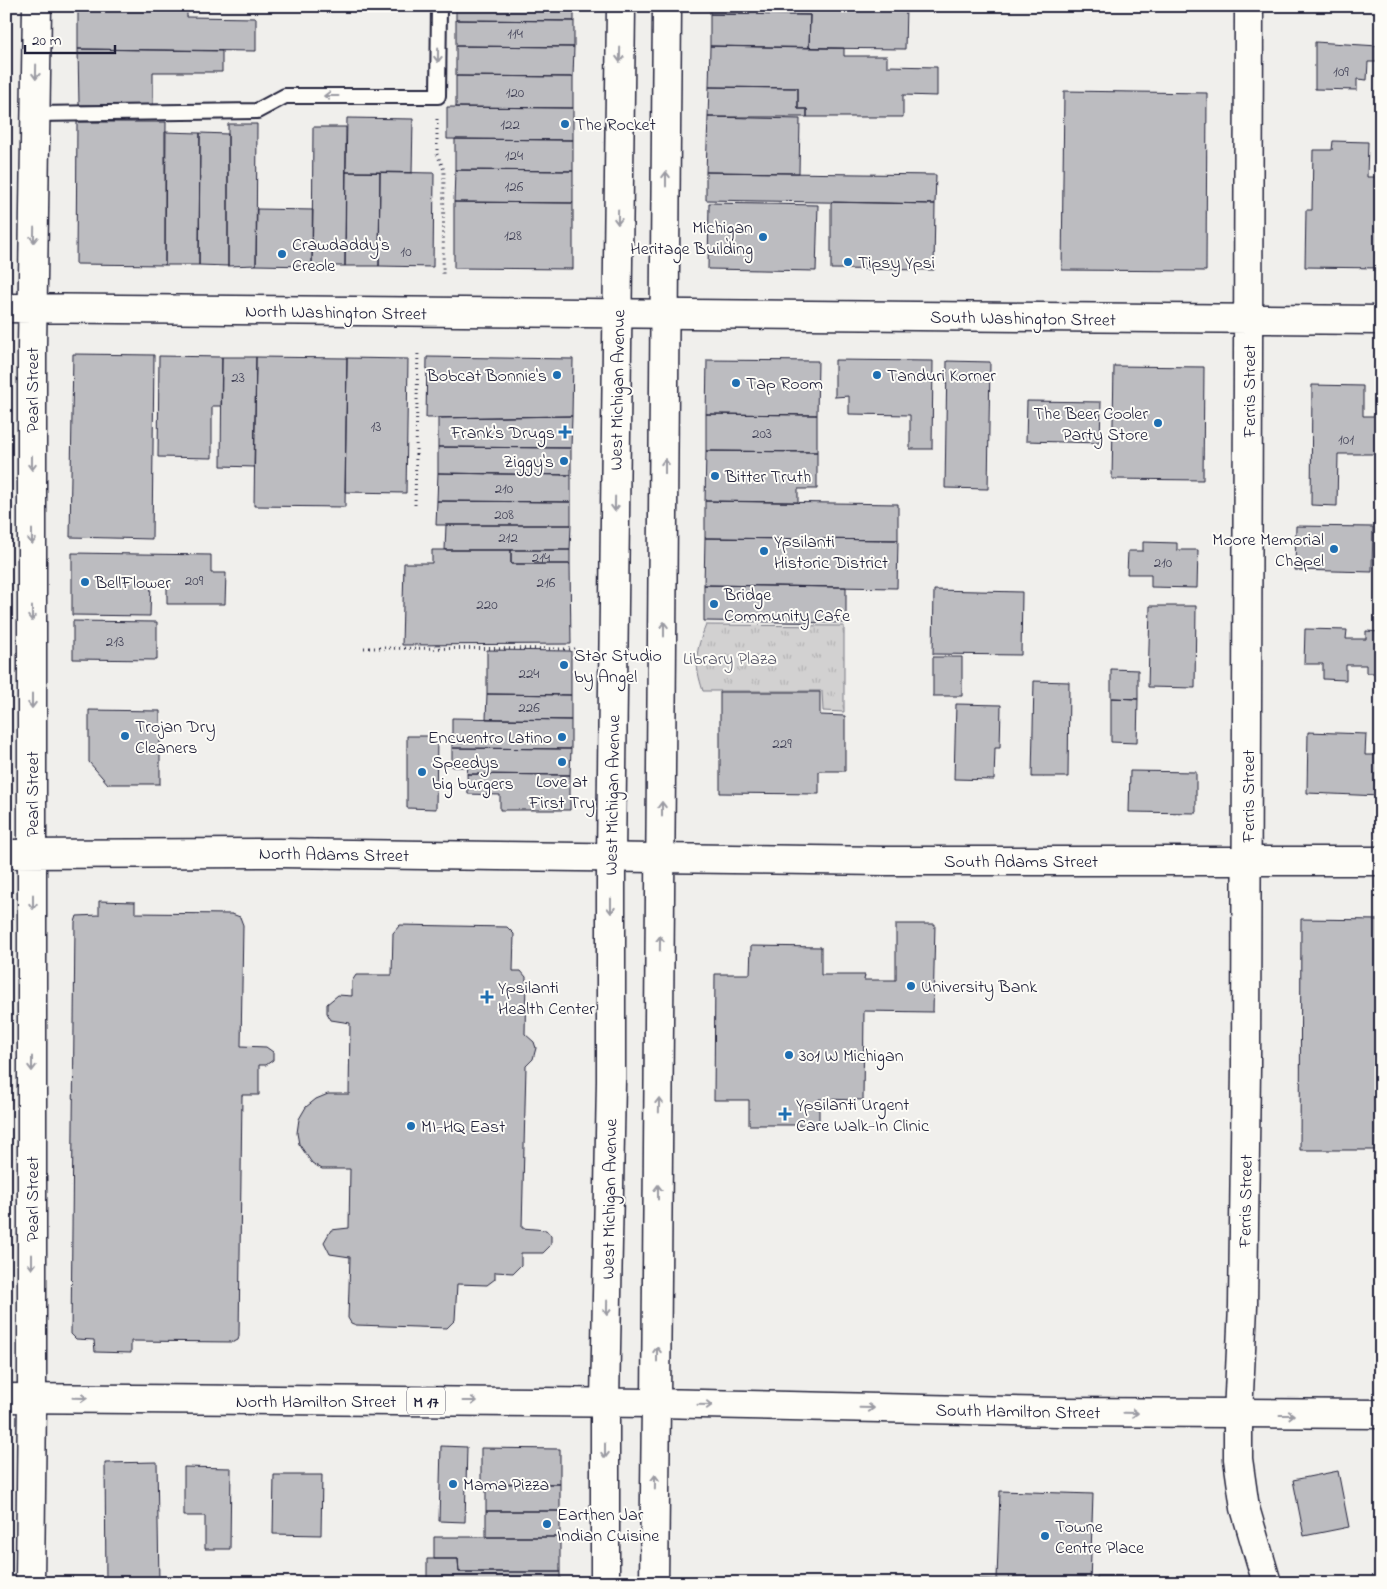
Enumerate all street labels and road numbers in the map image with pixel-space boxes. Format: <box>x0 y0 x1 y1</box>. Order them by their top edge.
street label: North Washington Street <box>245 299 427 330</box>
street label: South Washington Street <box>930 305 1116 336</box>
street label: West Michigan Avenue <box>605 309 634 471</box>
street label: Ferris Street <box>1238 344 1264 439</box>
street label: Pearl Street <box>21 347 47 433</box>
street label: West Michigan Avenue <box>600 714 629 876</box>
street label: Ferris Street <box>1237 749 1263 844</box>
street label: Pearl Street <box>21 751 47 837</box>
street label: North Adams Street <box>259 842 409 870</box>
street label: South Adams Street <box>944 850 1098 876</box>
street label: West Michigan Avenue <box>597 1118 626 1280</box>
street label: Ferris Street <box>1233 1154 1261 1249</box>
street label: Pearl Street <box>21 1156 47 1242</box>
road number: M 17 <box>407 1388 445 1414</box>
street label: North Hamilton Street <box>236 1390 396 1416</box>
street label: South Hamilton Street <box>935 1399 1101 1427</box>

